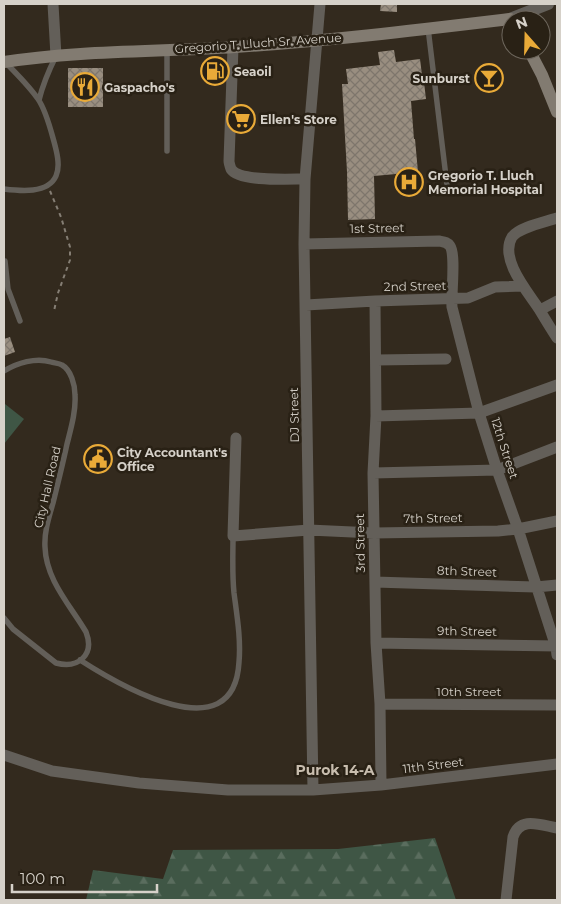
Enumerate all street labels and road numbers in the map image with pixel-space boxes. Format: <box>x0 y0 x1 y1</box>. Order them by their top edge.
street label: Gregorio T. Lluch Sr. Avenue <box>174 30 342 56</box>
street label: 1st Street <box>350 220 404 236</box>
street label: 2nd Street <box>384 278 446 294</box>
street label: DJ Street <box>286 387 302 443</box>
street label: 12th Street <box>488 415 522 481</box>
street label: City Hall Road <box>30 445 64 529</box>
street label: 7th Street <box>403 510 463 526</box>
street label: 3rd Street <box>352 513 368 573</box>
street label: 8th Street <box>437 562 497 580</box>
street label: 9th Street <box>437 623 497 639</box>
street label: 10th Street <box>437 684 502 699</box>
street label: 11th Street <box>402 754 464 776</box>

